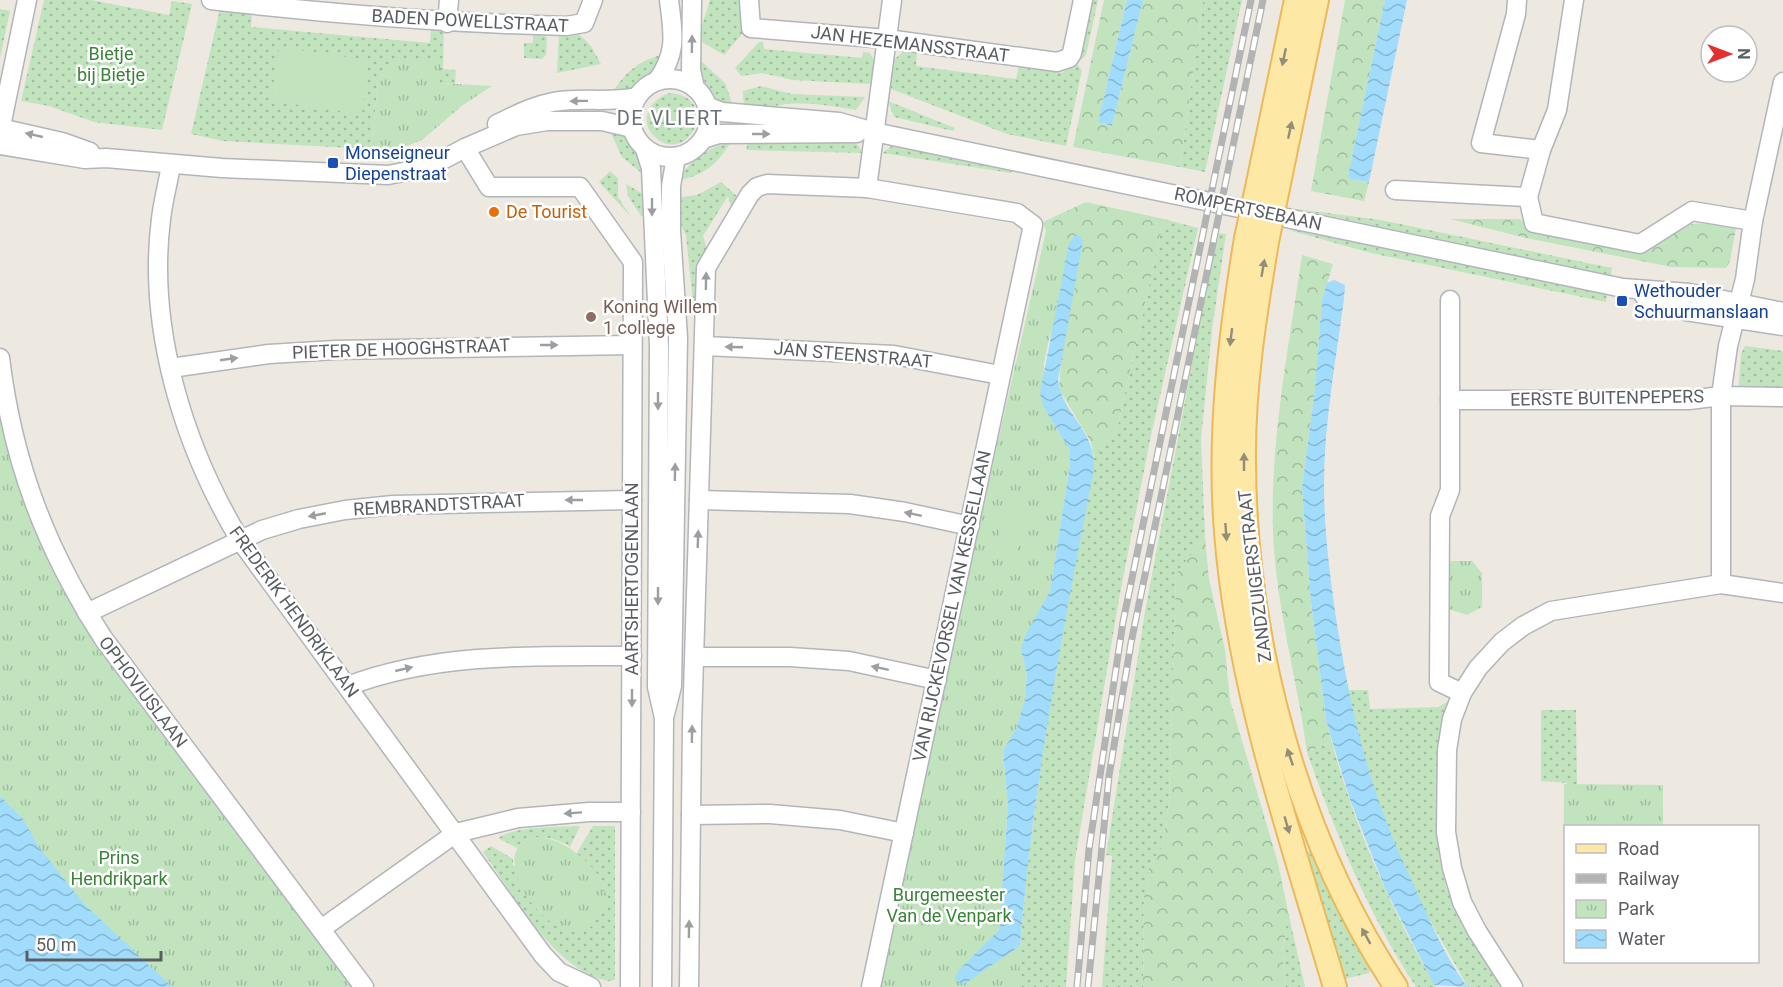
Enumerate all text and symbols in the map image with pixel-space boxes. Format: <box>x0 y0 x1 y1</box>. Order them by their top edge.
street label: BADEN POWELLSTRAAT <box>371 5 569 36</box>
street label: JAN HEZEMANSSTRAAT <box>810 21 1011 66</box>
north arrow <box>1699 24 1759 84</box>
one-way arrow <box>687 35 697 54</box>
park label: Bietje bij Bietje <box>77 43 145 85</box>
one-way arrow <box>1279 48 1288 67</box>
text: N <box>1734 48 1753 60</box>
one-way arrow <box>569 96 588 106</box>
district label: DE VLIERT <box>617 106 723 130</box>
one-way arrow <box>1286 121 1295 140</box>
one-way arrow <box>24 129 43 139</box>
one-way arrow <box>751 129 770 139</box>
place label: Monseigneur Diepenstraat <box>345 142 450 184</box>
marker: Monseigneur Diepenstraat <box>326 156 340 170</box>
street label: ROMPERTSEBAAN <box>1172 183 1324 234</box>
one-way arrow <box>647 197 657 216</box>
place label: De Tourist <box>506 201 587 222</box>
marker: De Tourist <box>487 205 501 219</box>
one-way arrow <box>1258 259 1267 278</box>
one-way arrow <box>701 271 710 290</box>
place label: Wethouder Schuurmanslaan <box>1634 280 1769 322</box>
marker: Wethouder Schuurmanslaan <box>1615 294 1629 308</box>
place label: Koning Willem 1 college <box>603 296 718 338</box>
marker: Koning Willem 1 college <box>584 310 598 324</box>
one-way arrow <box>1226 328 1235 347</box>
street label: PIETER DE HOOGHSTRAAT <box>292 334 511 363</box>
street label: JAN STEENSTRAAT <box>773 337 933 372</box>
one-way arrow <box>540 340 559 350</box>
one-way arrow <box>725 342 744 352</box>
one-way arrow <box>219 355 238 364</box>
street label: EERSTE BUITENPEPERS <box>1510 385 1704 410</box>
one-way arrow <box>654 392 663 411</box>
street label: VAN RIJCKEVORSEL VAN KESSELLAAN <box>908 448 995 763</box>
one-way arrow <box>1239 452 1249 471</box>
one-way arrow <box>671 462 680 481</box>
street label: AARTSHERTOGENLAAN <box>621 482 642 676</box>
street label: ZANDZUIGERSTRAAT <box>1233 488 1276 664</box>
street label: REMBRANDTSTRAAT <box>353 490 526 519</box>
one-way arrow <box>564 495 583 505</box>
one-way arrow <box>903 509 922 518</box>
one-way arrow <box>308 511 326 521</box>
street label: FREDERIK HENDRIKLAAN <box>225 522 364 701</box>
one-way arrow <box>1221 522 1231 541</box>
one-way arrow <box>693 529 703 548</box>
one-way arrow <box>653 587 663 606</box>
street label: OPHOVIUSLAAN <box>95 632 192 751</box>
one-way arrow <box>870 663 889 672</box>
one-way arrow <box>394 664 413 674</box>
one-way arrow <box>627 689 637 708</box>
one-way arrow <box>687 724 697 743</box>
one-way arrow <box>1285 748 1295 766</box>
one-way arrow <box>563 809 582 818</box>
one-way arrow <box>1283 815 1293 834</box>
legend <box>1564 825 1759 963</box>
text: Road <box>1618 838 1659 859</box>
park label: Prins Hendrikpark <box>70 847 168 889</box>
text: Railway <box>1618 868 1680 889</box>
park label: Burgemeester Van de Venpark <box>886 884 1012 926</box>
text: Park <box>1618 898 1655 919</box>
one-way arrow <box>685 919 694 938</box>
scale bar <box>27 924 160 962</box>
one-way arrow <box>1361 928 1371 945</box>
text: Water <box>1618 928 1665 949</box>
text: 50 m <box>36 934 76 955</box>

